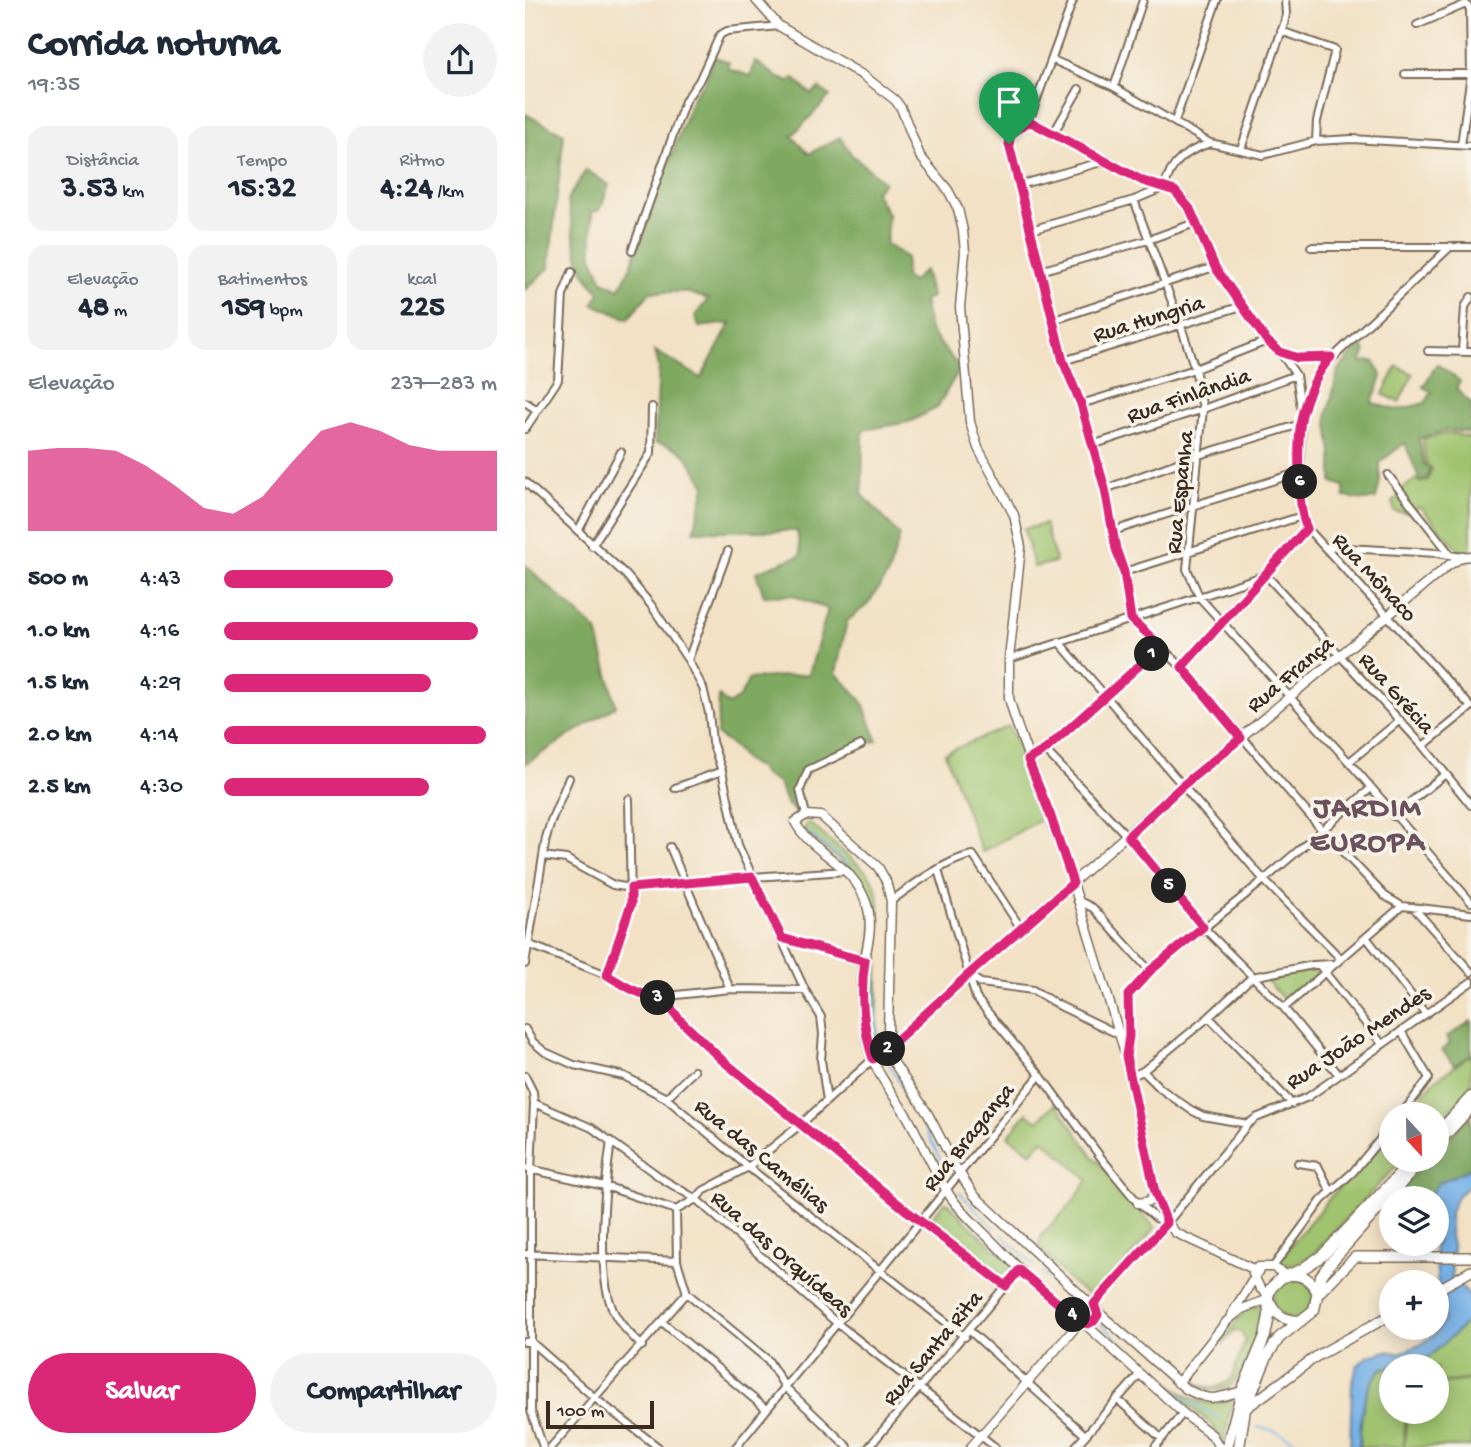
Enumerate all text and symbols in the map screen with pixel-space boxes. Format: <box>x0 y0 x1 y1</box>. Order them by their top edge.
button: share <box>423 23 497 97</box>
text: Corrida noturna <box>28 24 280 68</box>
text: 19:35 <box>28 72 80 99</box>
pin <box>979 72 1039 144</box>
icon: arrive <box>990 83 1028 121</box>
text: Distância <box>67 150 139 173</box>
text: Tempo <box>238 150 287 173</box>
text: Ritmo <box>400 150 445 173</box>
text: 3.53 <box>61 173 118 208</box>
text: 15:32 <box>229 173 296 208</box>
text: 4:24 <box>380 173 433 208</box>
text: km <box>118 181 144 204</box>
text: /km <box>433 181 464 204</box>
text: Elevação <box>67 269 139 292</box>
text: Batimentos <box>218 269 307 292</box>
text: kcal <box>407 269 437 292</box>
street label: Rua Hungria <box>1090 290 1209 350</box>
text: 48 <box>79 292 109 327</box>
text: 159 <box>222 292 265 327</box>
text: 225 <box>400 292 445 327</box>
text: m <box>109 300 127 323</box>
text: bpm <box>265 300 303 323</box>
street label: Rua Finlândia <box>1124 363 1256 431</box>
text: Elevação <box>28 371 115 398</box>
text: 237–283 m <box>390 371 497 398</box>
street label: Rua Espanha <box>1162 428 1202 555</box>
pin: 6 <box>1283 464 1317 500</box>
text: 6 <box>1295 470 1304 493</box>
street label: Rua Mônaco <box>1325 528 1422 629</box>
text: 500 m <box>28 566 88 593</box>
text: 4:43 <box>140 566 181 593</box>
text: 1.0 km <box>28 618 90 645</box>
text: 4:16 <box>140 618 179 645</box>
street label: Rua França <box>1242 631 1341 720</box>
pin: 1 <box>1135 636 1169 672</box>
text: 1 <box>1148 642 1155 665</box>
street label: Rua Grécia <box>1352 648 1440 742</box>
text: 1.5 km <box>28 670 89 697</box>
text: 4:29 <box>140 670 181 697</box>
text: 2.0 km <box>28 722 92 749</box>
text: 4:14 <box>140 722 178 749</box>
text: 2.5 km <box>28 774 91 801</box>
text: 4:30 <box>140 774 183 801</box>
district label: JARDIM EUROPA <box>1310 793 1426 862</box>
pin: 5 <box>1151 868 1187 903</box>
text: 5 <box>1164 874 1174 897</box>
street label: Rua João Mendes <box>1282 980 1437 1097</box>
pin: 3 <box>641 981 675 1016</box>
text: 3 <box>653 986 662 1009</box>
pin: 2 <box>871 1032 905 1066</box>
text: 2 <box>883 1037 892 1060</box>
street label: Rua Bragança <box>918 1078 1022 1198</box>
street label: Rua das Camélias <box>688 1094 834 1220</box>
north arrow <box>1379 1102 1449 1172</box>
map controls <box>1379 1102 1449 1424</box>
street label: Rua das Orquídeas <box>704 1186 858 1324</box>
button: layers <box>1379 1186 1449 1256</box>
button: + <box>1379 1270 1449 1340</box>
street label: Rua Santa Rita <box>878 1285 991 1412</box>
pin: 4 <box>1055 1298 1091 1332</box>
text: 4 <box>1068 1303 1077 1326</box>
button: Salvar <box>28 1353 256 1433</box>
button: Compartilhar <box>270 1353 497 1433</box>
button: − <box>1379 1354 1449 1424</box>
scale bar <box>546 1398 655 1430</box>
text: 100 m <box>557 1401 604 1424</box>

